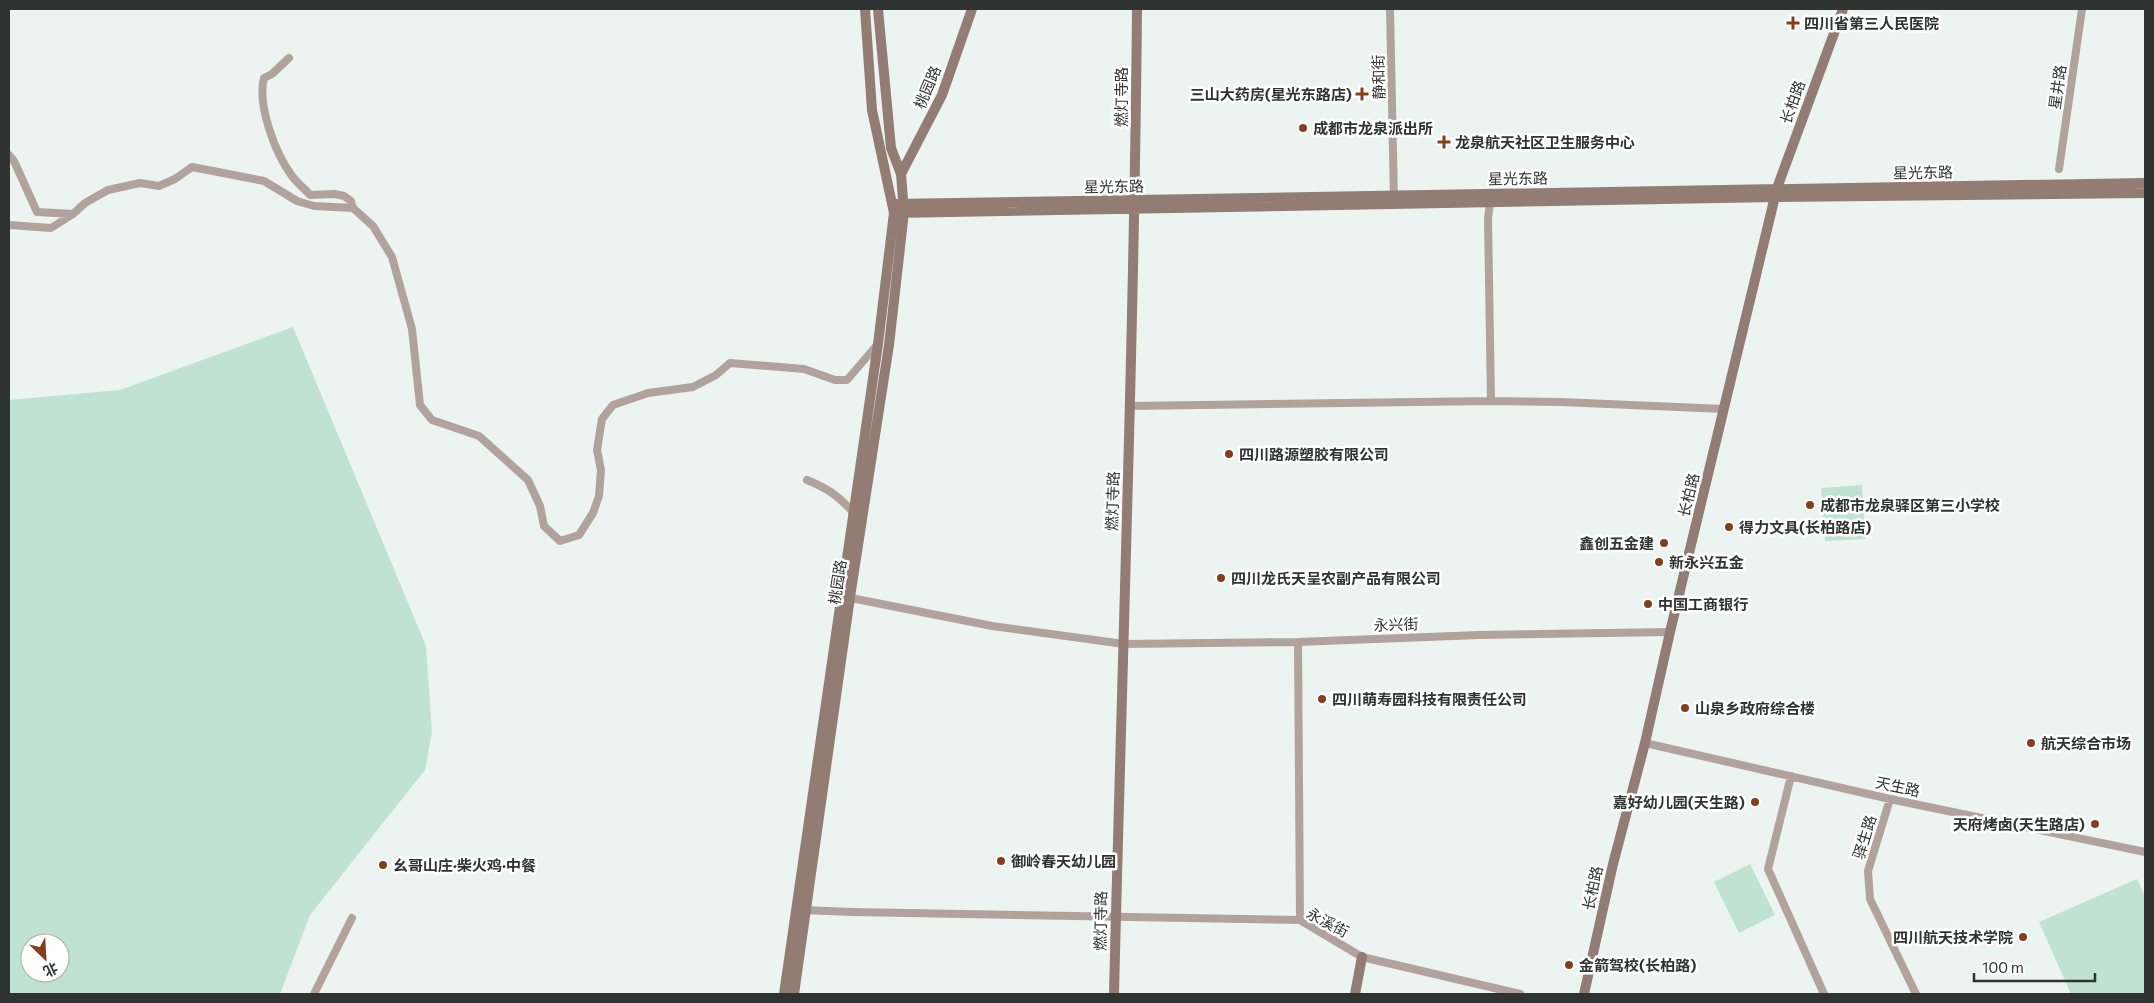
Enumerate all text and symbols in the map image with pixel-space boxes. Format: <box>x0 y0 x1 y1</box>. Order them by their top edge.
place label: 四川省第三人民医院 <box>1804 14 1939 32</box>
marker: 四川省第三人民医院 <box>1786 16 1800 30</box>
street label: 静和街 <box>1369 54 1387 100</box>
street label: 桃园路 <box>910 63 944 111</box>
street label: 星井路 <box>2045 63 2069 111</box>
street label: 燃灯寺路 <box>1112 67 1130 127</box>
street label: 长柏路 <box>1776 78 1808 126</box>
place label: 三山大药房(星光东路店) <box>1190 85 1352 103</box>
marker: 三山大药房(星光东路店) <box>1356 88 1368 100</box>
place label: 成都市龙泉派出所 <box>1313 119 1433 137</box>
marker: 成都市龙泉派出所 <box>1297 122 1309 134</box>
place label: 龙泉航天社区卫生服务中心 <box>1455 133 1635 151</box>
marker: 龙泉航天社区卫生服务中心 <box>1437 135 1451 149</box>
street label: 星光东路 <box>1893 162 1953 182</box>
street label: 星光东路 <box>1488 168 1548 188</box>
street label: 星光东路 <box>1084 176 1144 196</box>
place label: 四川路源塑胶有限公司 <box>1239 445 1389 463</box>
marker: 四川路源塑胶有限公司 <box>1223 448 1235 460</box>
street label: 燃灯寺路 <box>1102 471 1122 531</box>
street label: 长柏路 <box>1674 471 1702 519</box>
place label: 成都市龙泉驿区第三小学校 <box>1820 496 2000 514</box>
marker: 成都市龙泉驿区第三小学校 <box>1804 499 1816 511</box>
place label: 得力文具(长柏路店) <box>1739 518 1871 536</box>
marker: 得力文具(长柏路店) <box>1723 521 1735 533</box>
place label: 鑫创五金建 <box>1579 534 1654 552</box>
marker: 鑫创五金建 <box>1658 537 1670 549</box>
place label: 新永兴五金 <box>1669 553 1744 571</box>
marker: 新永兴五金 <box>1653 556 1665 568</box>
street label: 桃园路 <box>825 558 849 606</box>
place label: 四川龙氏天呈农副产品有限公司 <box>1231 569 1441 587</box>
marker: 四川龙氏天呈农副产品有限公司 <box>1215 572 1227 584</box>
place label: 中国工商银行 <box>1658 595 1748 613</box>
marker: 中国工商银行 <box>1642 598 1654 610</box>
street label: 永兴街 <box>1373 614 1419 634</box>
place label: 四川萌寿园科技有限责任公司 <box>1332 690 1527 708</box>
marker: 四川萌寿园科技有限责任公司 <box>1316 693 1328 705</box>
place label: 山泉乡政府综合楼 <box>1695 699 1815 717</box>
marker: 山泉乡政府综合楼 <box>1679 702 1691 714</box>
place label: 航天综合市场 <box>2041 734 2131 752</box>
marker: 航天综合市场 <box>2025 737 2037 749</box>
street label: 天生路 <box>1874 773 1922 799</box>
place label: 嘉好幼儿园(天生路) <box>1613 793 1745 811</box>
marker: 嘉好幼儿园(天生路) <box>1749 796 1761 808</box>
street label: 驿生路 <box>1849 813 1879 861</box>
place label: 天府烤卤(天生路店) <box>1953 815 2085 833</box>
marker: 天府烤卤(天生路店) <box>2089 818 2101 830</box>
place label: 御岭春天幼儿园 <box>1011 852 1116 870</box>
marker: 御岭春天幼儿园 <box>995 855 1007 867</box>
place label: 幺哥山庄·柴火鸡·中餐 <box>393 856 536 874</box>
marker: 幺哥山庄·柴火鸡·中餐 <box>377 859 389 871</box>
street label: 长柏路 <box>1579 864 1605 912</box>
street label: 燃灯寺路 <box>1090 891 1110 951</box>
street label: 永溪街 <box>1304 903 1352 941</box>
place label: 四川航天技术学院 <box>1893 928 2013 946</box>
marker: 四川航天技术学院 <box>2017 931 2029 943</box>
north arrow <box>20 933 70 983</box>
scale bar <box>1974 950 2095 982</box>
place label: 金箭驾校(长柏路) <box>1579 956 1696 974</box>
text: 100 m <box>1982 958 2024 976</box>
marker: 金箭驾校(长柏路) <box>1563 959 1575 971</box>
text: 北 <box>41 960 61 981</box>

